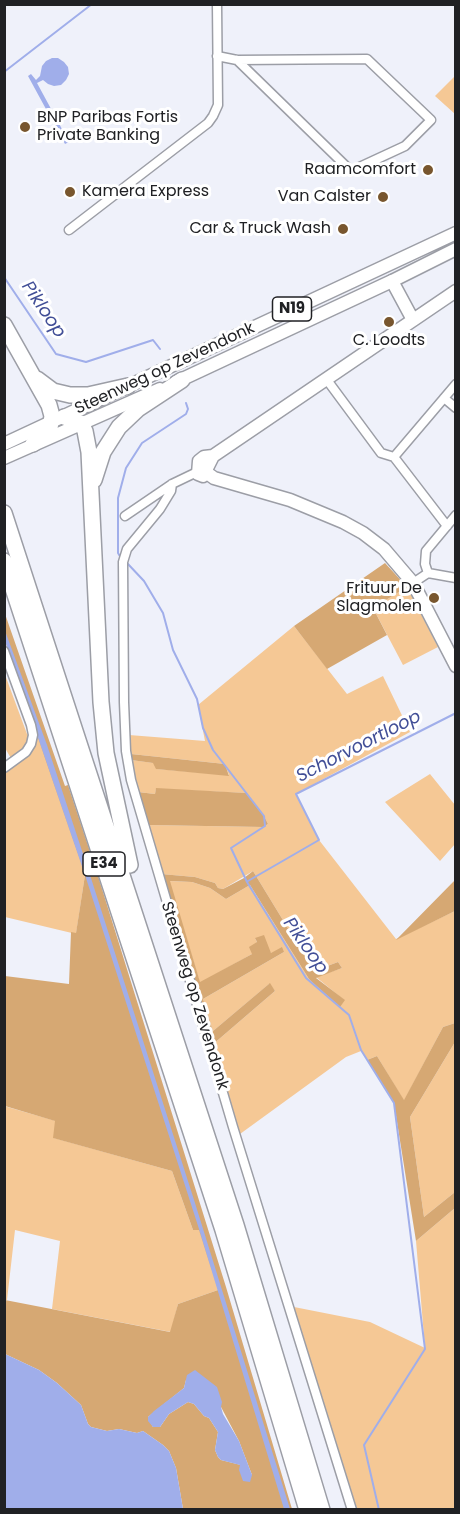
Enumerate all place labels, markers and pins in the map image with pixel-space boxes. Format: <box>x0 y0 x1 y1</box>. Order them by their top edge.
place label: BNP Paribas Fortis Private Banking <box>37 108 178 146</box>
marker: BNP Paribas Fortis Private Banking <box>18 120 32 134</box>
place label: Raamcomfort <box>304 160 416 180</box>
marker: Raamcomfort <box>421 163 435 177</box>
place label: Kamera Express <box>82 182 209 202</box>
marker: Kamera Express <box>63 185 77 199</box>
place label: Van Calster <box>278 187 371 207</box>
marker: Van Calster <box>376 190 390 204</box>
place label: Car & Truck Wash <box>189 219 331 239</box>
marker: Car & Truck Wash <box>336 222 350 236</box>
marker: C. Loodts <box>382 315 396 329</box>
place label: C. Loodts <box>353 331 425 351</box>
place label: Frituur De Slagmolen <box>336 579 422 617</box>
marker: Frituur De Slagmolen <box>427 591 441 605</box>

